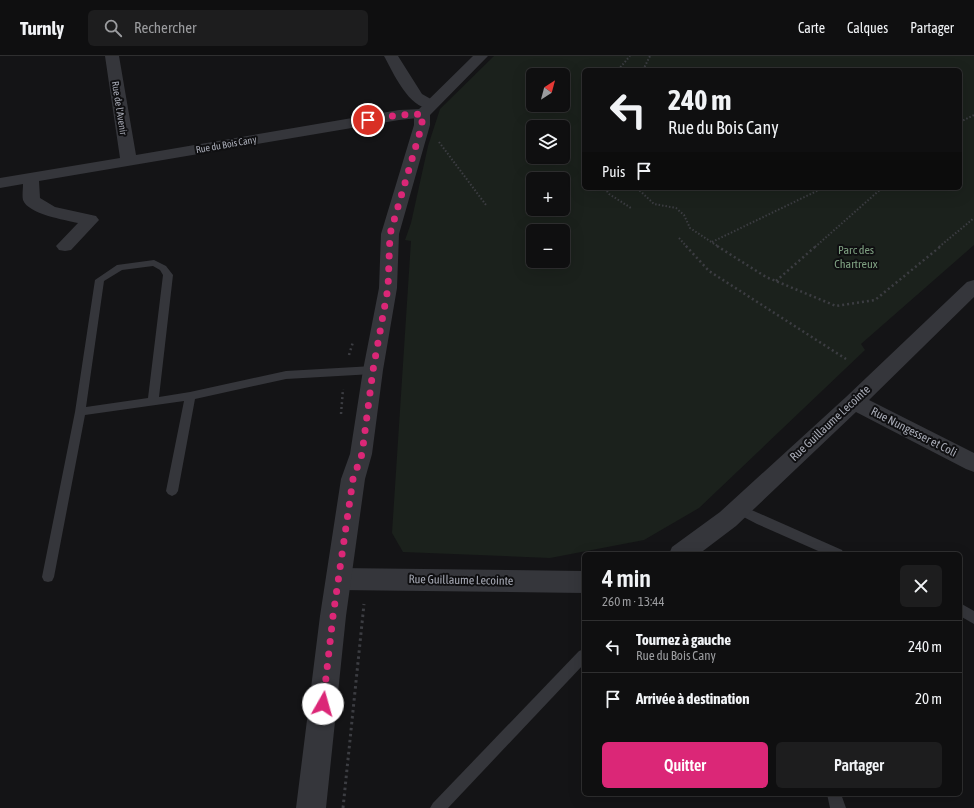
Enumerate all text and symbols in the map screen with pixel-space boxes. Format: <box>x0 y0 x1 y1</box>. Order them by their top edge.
search box <box>88 10 368 46</box>
text: Turnly <box>20 17 64 39</box>
icon: search <box>102 17 124 39</box>
text: Rechercher <box>134 19 196 36</box>
text: Carte <box>798 20 825 36</box>
text: Calques <box>847 20 888 36</box>
text: Partager <box>910 20 954 36</box>
north arrow <box>526 68 570 112</box>
map controls <box>526 68 570 268</box>
street label: Rue de l'Avenir <box>110 80 129 137</box>
icon: left <box>602 84 654 136</box>
text: 240 m <box>668 84 731 116</box>
pin <box>351 103 385 137</box>
icon: arrive <box>357 109 379 131</box>
text: Rue du Bois Cany <box>668 117 779 138</box>
button: layers <box>526 120 570 164</box>
street label: Rue du Bois Cany <box>195 134 257 155</box>
icon: arrive <box>633 160 655 182</box>
text: Puis <box>602 163 625 180</box>
button: + <box>526 172 570 216</box>
button: − <box>526 224 570 268</box>
park label: Parc des Chartreux <box>834 243 878 271</box>
street label: Rue Guillaume Lecointe <box>787 382 873 464</box>
street label: Rue Nungesser et Coli <box>869 404 959 460</box>
text: 4 min <box>602 565 651 592</box>
button: close <box>900 565 942 607</box>
street label: Rue Guillaume Lecointe <box>409 572 513 588</box>
text: 260 m · 13:44 <box>602 594 665 609</box>
text: Tournez à gauche <box>636 631 731 648</box>
icon: left <box>602 636 624 658</box>
text: 240 m <box>908 638 942 655</box>
text: Rue du Bois Cany <box>636 648 716 663</box>
position arrow <box>302 683 344 725</box>
icon: arrive <box>602 688 624 710</box>
text: Arrivée à destination <box>636 690 750 707</box>
text: 20 m <box>915 690 942 707</box>
button: Quitter <box>602 742 768 788</box>
button: Partager <box>776 742 942 788</box>

